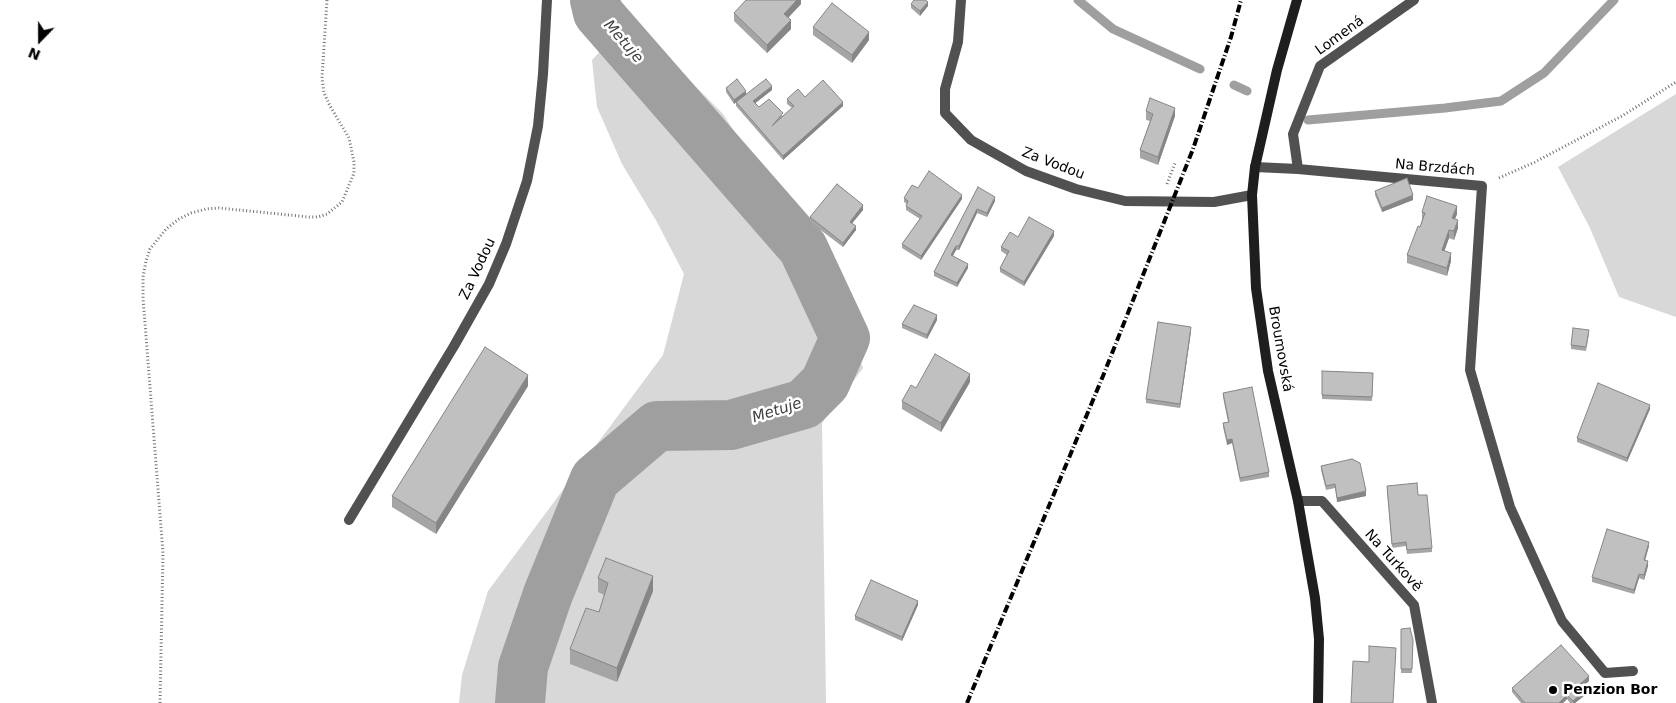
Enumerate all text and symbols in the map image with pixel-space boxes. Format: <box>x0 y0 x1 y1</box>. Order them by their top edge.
street label: Lomená <box>1312 13 1368 59</box>
north arrow <box>15 15 65 65</box>
water label: Metuje <box>599 17 647 67</box>
text: N <box>26 44 43 64</box>
street label: Za Vodou <box>1019 144 1087 184</box>
street label: Na Brzdách <box>1394 156 1476 180</box>
street label: Za Vodou <box>456 236 500 302</box>
street label: Broumovská <box>1264 305 1296 393</box>
water label: Metuje <box>750 395 804 427</box>
street label: Na Turkově <box>1361 527 1425 595</box>
place label: Penzion Bor <box>1563 682 1657 698</box>
marker: Penzion Bor <box>1547 684 1559 696</box>

